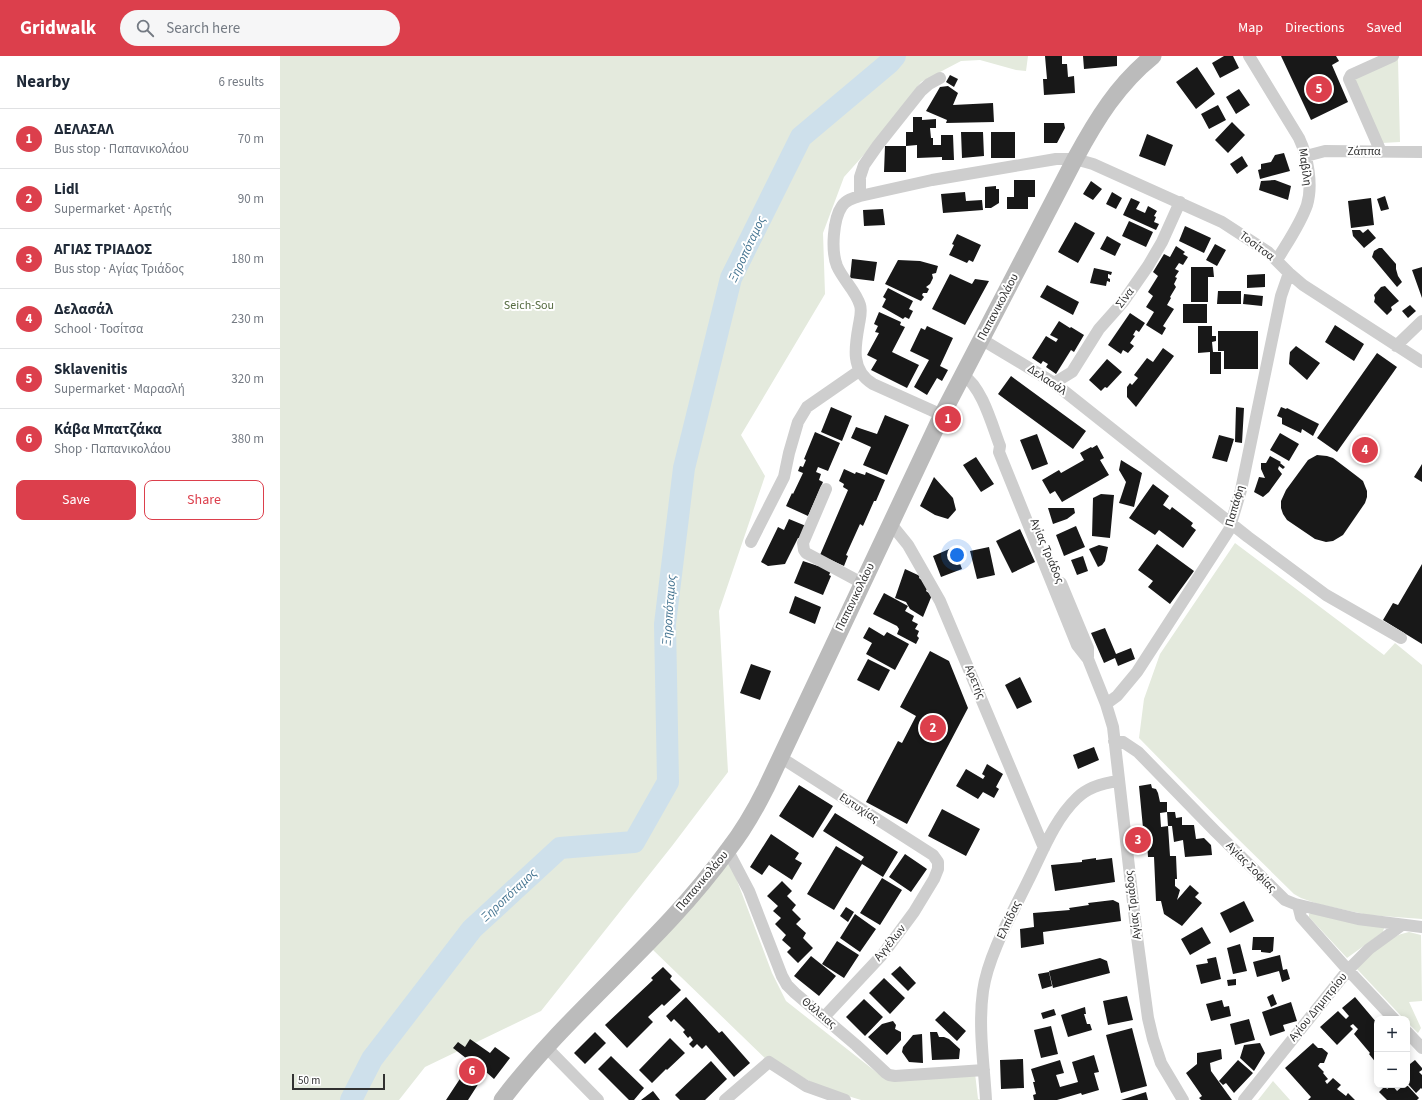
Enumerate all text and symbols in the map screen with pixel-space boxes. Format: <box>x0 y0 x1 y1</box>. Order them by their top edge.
search box <box>120 10 400 46</box>
text: Gridwalk <box>20 15 96 42</box>
icon: search <box>134 17 156 39</box>
text: Search here <box>166 18 240 39</box>
text: Map <box>1238 18 1263 38</box>
text: Directions <box>1285 18 1344 38</box>
text: Saved <box>1366 18 1402 38</box>
text: Nearby <box>16 70 70 94</box>
text: 6 results <box>219 73 264 91</box>
pin: 5 <box>1306 74 1332 104</box>
text: ΔΕΛΑΣΑΛ <box>54 119 114 140</box>
text: 1 <box>26 130 32 148</box>
text: 70 m <box>238 130 264 148</box>
text: Bus stop · Παπανικολάου <box>54 140 189 158</box>
street label: Ζάππα <box>1347 143 1381 160</box>
street label: Μαβίλη <box>1294 147 1316 187</box>
text: Lidl <box>54 179 79 200</box>
text: 2 <box>26 190 32 208</box>
text: 90 m <box>238 190 264 208</box>
text: Supermarket · Αρετής <box>54 200 172 218</box>
water label: Ξηροπόταμος <box>723 213 770 286</box>
street label: Τοσίτσα <box>1236 227 1278 265</box>
text: ΑΓΙΑΣ ΤΡΙΑΔΟΣ <box>54 239 152 260</box>
text: 3 <box>26 250 32 268</box>
text: 180 m <box>231 250 264 268</box>
text: Bus stop · Αγίας Τριάδος <box>54 260 184 278</box>
street label: Παπανικολάου <box>973 270 1023 344</box>
street label: Σίνα <box>1112 284 1139 312</box>
park label: Seich-Sou <box>504 297 554 314</box>
text: Δελασάλ <box>54 299 113 320</box>
text: 4 <box>26 310 32 328</box>
text: 230 m <box>231 310 264 328</box>
text: School · Τοσίτσα <box>54 320 143 338</box>
text: Sklavenitis <box>54 359 128 380</box>
street label: Δελασάλ <box>1024 361 1070 399</box>
text: 5 <box>26 370 32 388</box>
text: 320 m <box>231 370 264 388</box>
text: Supermarket · Μαρασλή <box>54 380 185 398</box>
pin: 1 <box>935 404 961 434</box>
text: Κάβα Μπατζάκα <box>54 419 162 440</box>
text: 6 <box>26 430 32 448</box>
text: 380 m <box>231 430 264 448</box>
pin: 4 <box>1352 435 1378 465</box>
text: Shop · Παπανικολάου <box>54 440 171 458</box>
button: Save <box>16 480 136 520</box>
button: Share <box>144 480 264 520</box>
street label: Παπάφη <box>1221 483 1249 529</box>
street label: Αγίας Τριάδος <box>1026 516 1068 586</box>
your location <box>947 545 967 565</box>
street label: Παπανικολάου <box>831 560 879 634</box>
water label: Ξηροπόταμος <box>657 574 680 647</box>
street label: Αρετής <box>960 662 990 702</box>
pin: 2 <box>920 713 946 743</box>
street label: Ευτυχίας <box>836 789 882 827</box>
pin: 3 <box>1125 825 1151 855</box>
street label: Αγίας Σοφίας <box>1222 838 1280 896</box>
street label: Παπανικολάου <box>672 847 732 915</box>
water label: Ξηροπόταμος <box>476 864 541 926</box>
street label: Αγίας Τριάδος <box>1120 870 1146 940</box>
street label: Ελπίδας <box>993 898 1025 942</box>
street label: Αγγέλων <box>870 921 910 965</box>
street label: Αγίου Δημητρίου <box>1285 969 1351 1045</box>
street label: Θάλειας <box>798 993 840 1033</box>
map controls <box>1374 1016 1410 1088</box>
button: + <box>1374 1016 1410 1052</box>
button: − <box>1374 1052 1410 1088</box>
pin: 6 <box>459 1056 485 1086</box>
scale bar <box>292 1072 385 1091</box>
text: 50 m <box>298 1073 320 1088</box>

